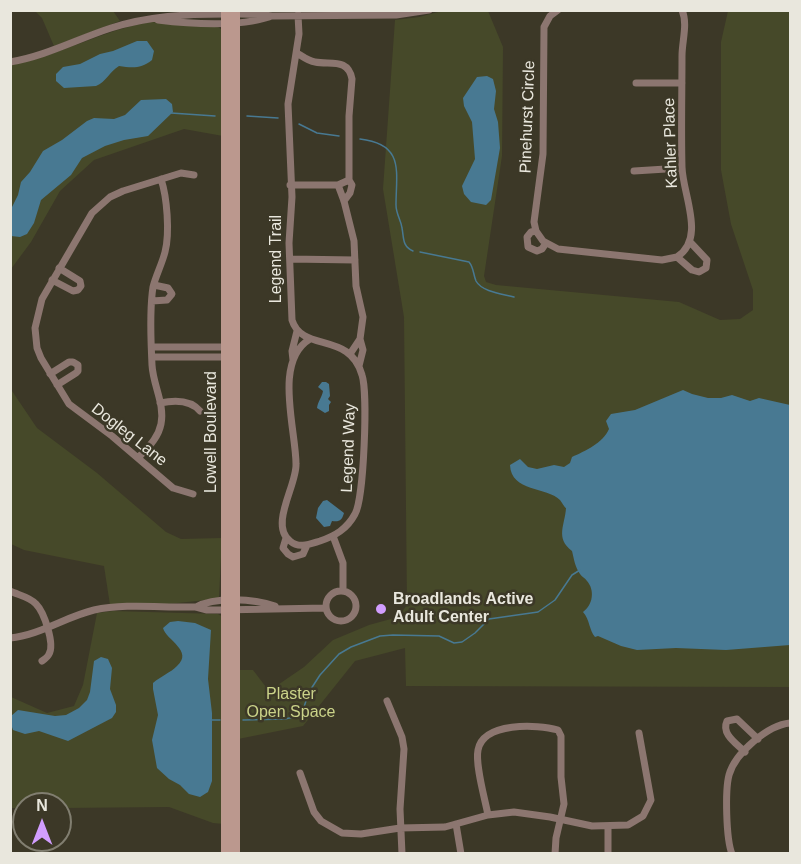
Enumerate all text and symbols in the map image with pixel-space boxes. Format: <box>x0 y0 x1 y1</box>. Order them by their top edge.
street label: Pinehurst Circle <box>516 60 540 174</box>
street label: Kahler Place <box>660 97 682 189</box>
street label: Legend Trail <box>267 215 287 303</box>
street label: Lowell Boulevard <box>202 371 222 493</box>
street label: Dogleg Lane <box>87 400 171 470</box>
street label: Legend Way <box>338 403 360 493</box>
place label: Broadlands Active Adult Center <box>393 590 533 628</box>
marker: Broadlands Active Adult Center <box>374 602 388 616</box>
park label: Plaster Open Space <box>247 685 335 723</box>
north arrow <box>12 792 72 852</box>
text: N <box>36 797 48 814</box>

